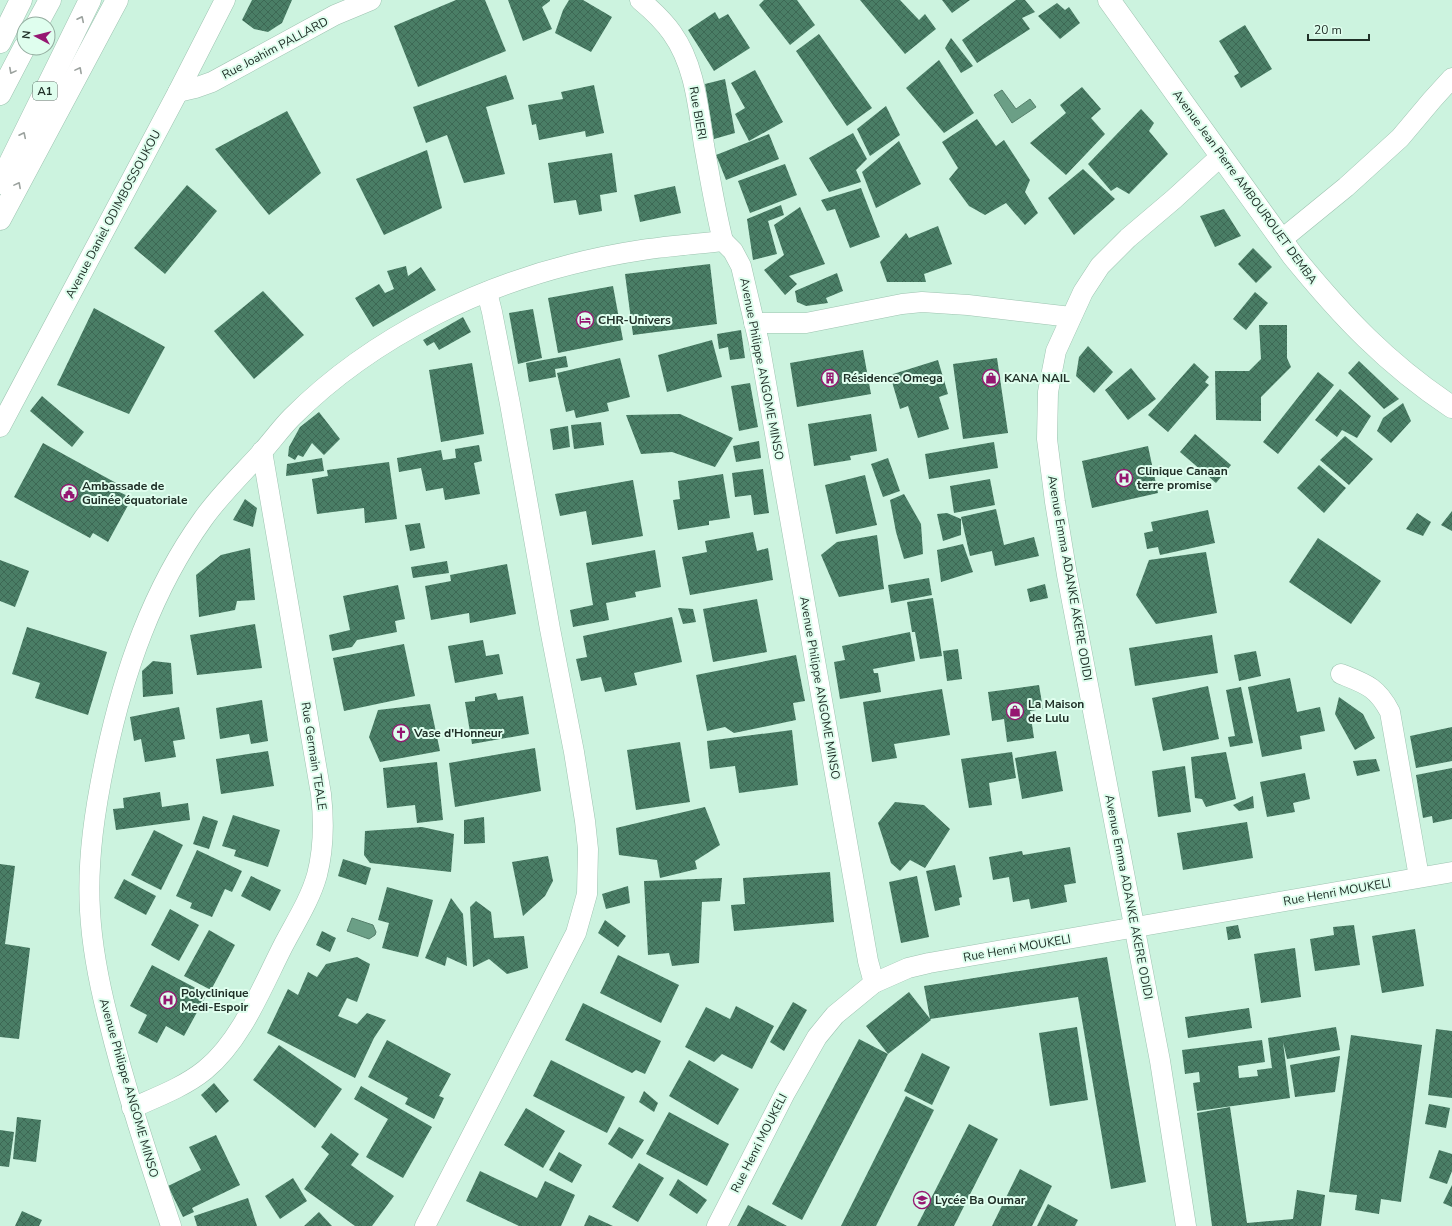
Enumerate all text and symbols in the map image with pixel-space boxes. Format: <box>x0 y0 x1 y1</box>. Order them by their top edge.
street label: Rue Joahim PALLARD <box>219 13 331 83</box>
one-way arrow <box>76 15 84 23</box>
north arrow <box>16 16 56 56</box>
scale bar <box>1308 16 1369 42</box>
text: 20 m <box>1314 22 1342 38</box>
text: N <box>19 30 35 40</box>
one-way arrow <box>9 67 17 74</box>
one-way arrow <box>75 67 82 74</box>
road number: A1 <box>33 82 57 100</box>
street label: Rue BIERI <box>685 85 711 141</box>
street label: Avenue Jean Pierre AMBOUROUET DEMBA <box>1169 87 1321 287</box>
street label: Avenue Daniel ODIMBOSSOUKOU <box>62 127 164 301</box>
one-way arrow <box>19 132 26 139</box>
one-way arrow <box>14 181 21 189</box>
street label: Avenue Philippe ANGOME MINSO <box>736 276 788 462</box>
hotel icon: CHR-Univers <box>575 310 595 330</box>
place label: CHR-Univers <box>598 312 671 328</box>
building icon: Résidence Omega <box>820 368 840 388</box>
shop icon: KANA NAIL <box>981 368 1001 388</box>
place label: Résidence Omega <box>843 370 943 386</box>
place label: KANA NAIL <box>1004 370 1070 386</box>
place label: Clinique Canaan terre promise <box>1137 463 1228 493</box>
hospital icon: Clinique Canaan terre promise <box>1114 468 1134 488</box>
street label: Avenue Emma ADANKE AKERE ODIDI <box>1044 474 1096 682</box>
place label: Ambassade de Guinée équatoriale <box>82 478 188 508</box>
public building icon: Ambassade de Guinée équatoriale <box>59 483 79 503</box>
street label: Avenue Philippe ANGOME MINSO <box>796 595 844 781</box>
place label: La Maison de Lulu <box>1028 696 1084 726</box>
street label: Rue Germain TEALE <box>298 701 330 811</box>
shop icon: La Maison de Lulu <box>1005 701 1025 721</box>
church icon: Vase d'Honneur <box>391 723 411 743</box>
place label: Vase d'Honneur <box>413 725 503 741</box>
street label: Avenue Emma ADANKE AKERE ODIDI <box>1101 793 1157 1001</box>
street label: Rue Henri MOUKELI <box>1282 875 1392 909</box>
street label: Rue Henri MOUKELI <box>962 931 1072 965</box>
place label: Polyclinique Medi-Espoir <box>181 985 249 1015</box>
hospital icon: Polyclinique Medi-Espoir <box>158 990 178 1010</box>
street label: Avenue Philippe ANGOME MINSO <box>96 997 162 1179</box>
street label: Rue Henri MOUKELI <box>727 1091 791 1195</box>
school or university icon: Lycée Ba Oumar <box>912 1190 932 1210</box>
place label: Lycée Ba Oumar <box>935 1192 1026 1208</box>

